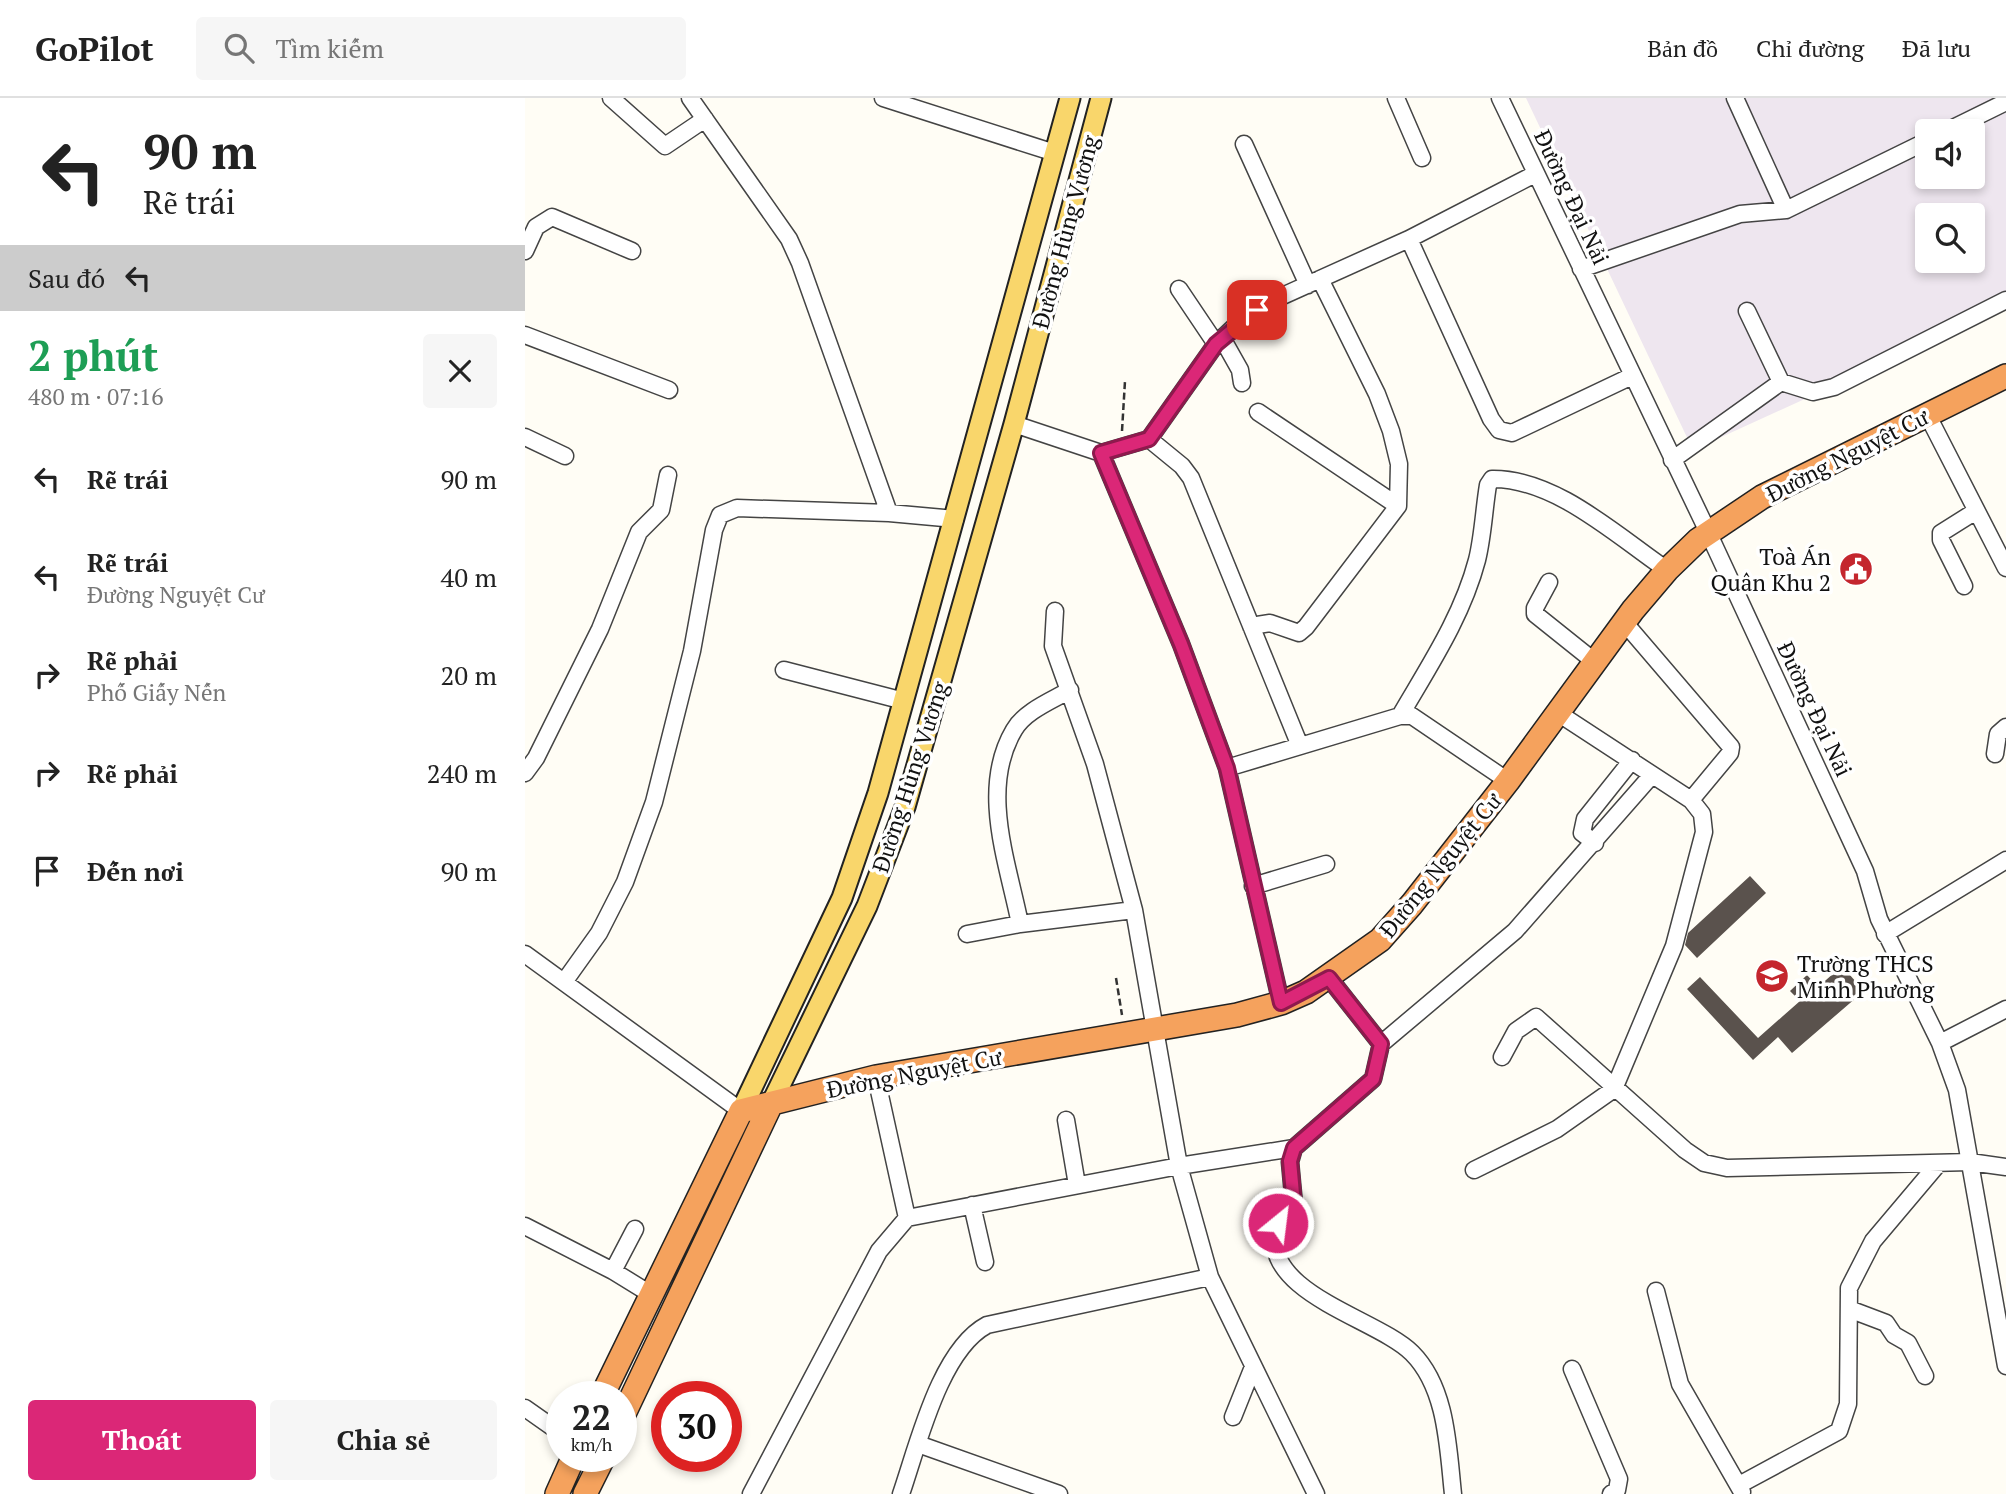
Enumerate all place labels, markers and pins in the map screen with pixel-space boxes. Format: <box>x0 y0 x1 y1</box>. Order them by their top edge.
pin <box>1227 280 1287 340</box>
place label: Toà Án Quân Khu 2 <box>1711 541 1831 598</box>
public building icon: Toà Án Quân Khu 2 <box>1837 550 1875 588</box>
place label: Trường THCS Minh Phương <box>1797 948 1935 1005</box>
school or university icon: Trường THCS Minh Phương <box>1753 957 1791 995</box>

